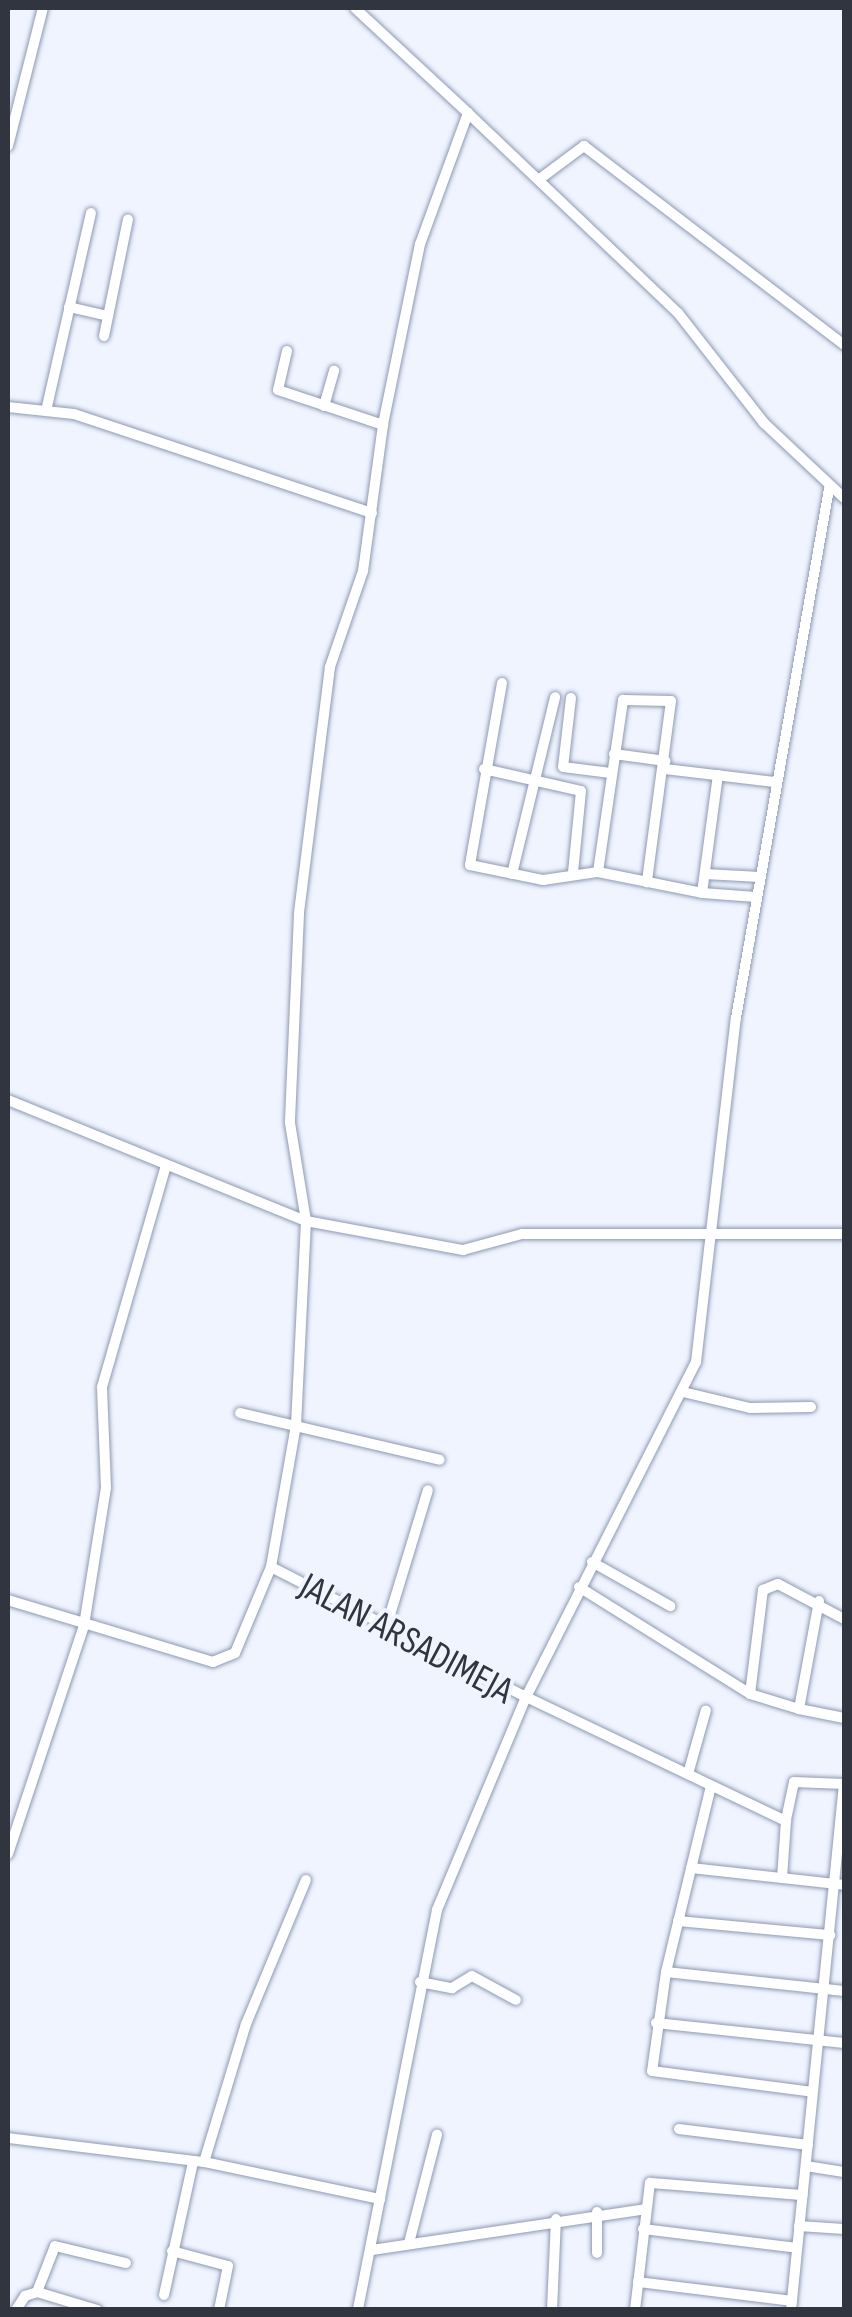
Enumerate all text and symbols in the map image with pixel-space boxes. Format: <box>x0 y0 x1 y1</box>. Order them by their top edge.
street label: JALAN ARSADIMEJA <box>291 1564 521 1714</box>

